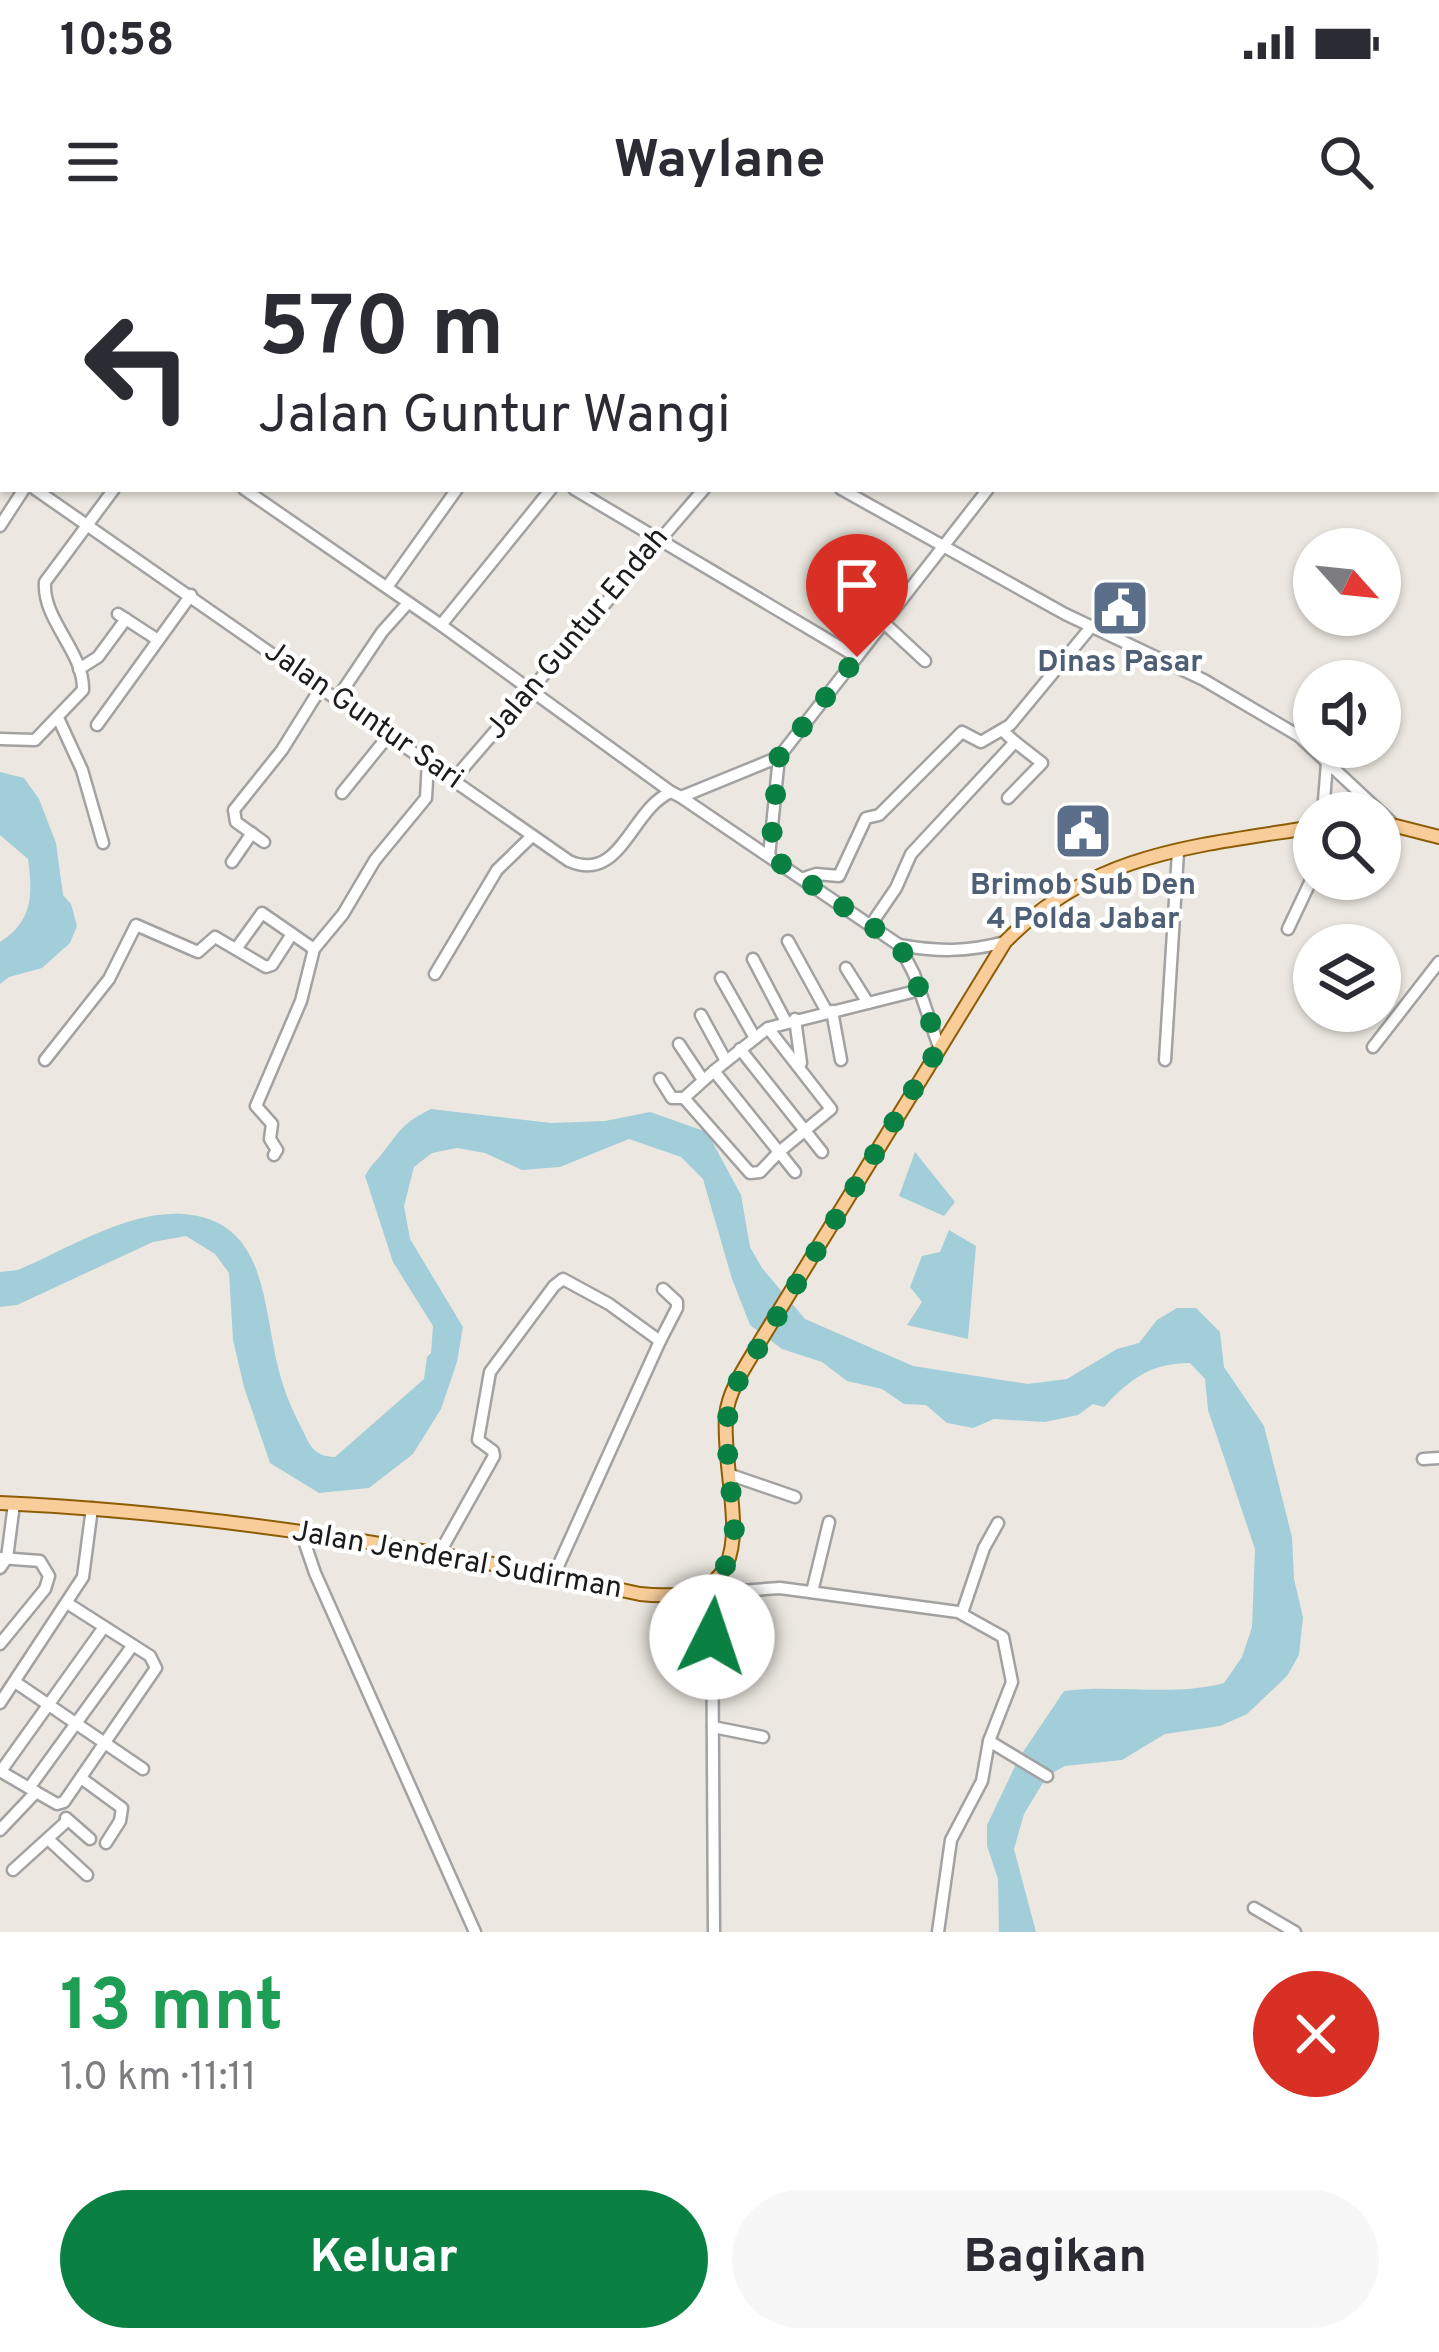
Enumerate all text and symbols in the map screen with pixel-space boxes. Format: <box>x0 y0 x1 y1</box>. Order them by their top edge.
text: 10:58 <box>60 14 174 71</box>
text: Waylane <box>613 128 826 197</box>
icon: menu <box>60 129 126 195</box>
icon: search <box>1313 129 1379 195</box>
text: 570 m <box>258 279 504 385</box>
icon: left <box>60 288 216 444</box>
text: Jalan Guntur Wangi <box>258 383 731 452</box>
street label: Jalan Guntur Endah <box>479 520 677 748</box>
north arrow <box>1293 528 1401 636</box>
map controls <box>1293 528 1401 1032</box>
pin <box>806 534 908 657</box>
icon: arrive <box>824 552 890 618</box>
public building icon: Dinas Pasar <box>1089 577 1151 639</box>
street label: Jalan Guntur Sari <box>257 634 469 798</box>
place label: Dinas Pasar <box>1037 645 1203 682</box>
button: sound <box>1293 660 1401 768</box>
button: search <box>1293 792 1401 900</box>
public building icon: Brimob Sub Den 4 Polda Jabar <box>1052 800 1114 862</box>
place label: Brimob Sub Den 4 Polda Jabar <box>970 868 1196 939</box>
button: layers <box>1293 924 1401 1032</box>
street label: Jalan Jenderal Sudirman <box>289 1514 625 1608</box>
position arrow <box>649 1574 775 1700</box>
text: 13 mnt <box>60 1964 283 2056</box>
button: close <box>1253 1971 1379 2097</box>
text: 1.0 km · 11:11 <box>60 2055 257 2104</box>
button: Keluar <box>60 2190 708 2328</box>
button: Bagikan <box>732 2190 1379 2328</box>

